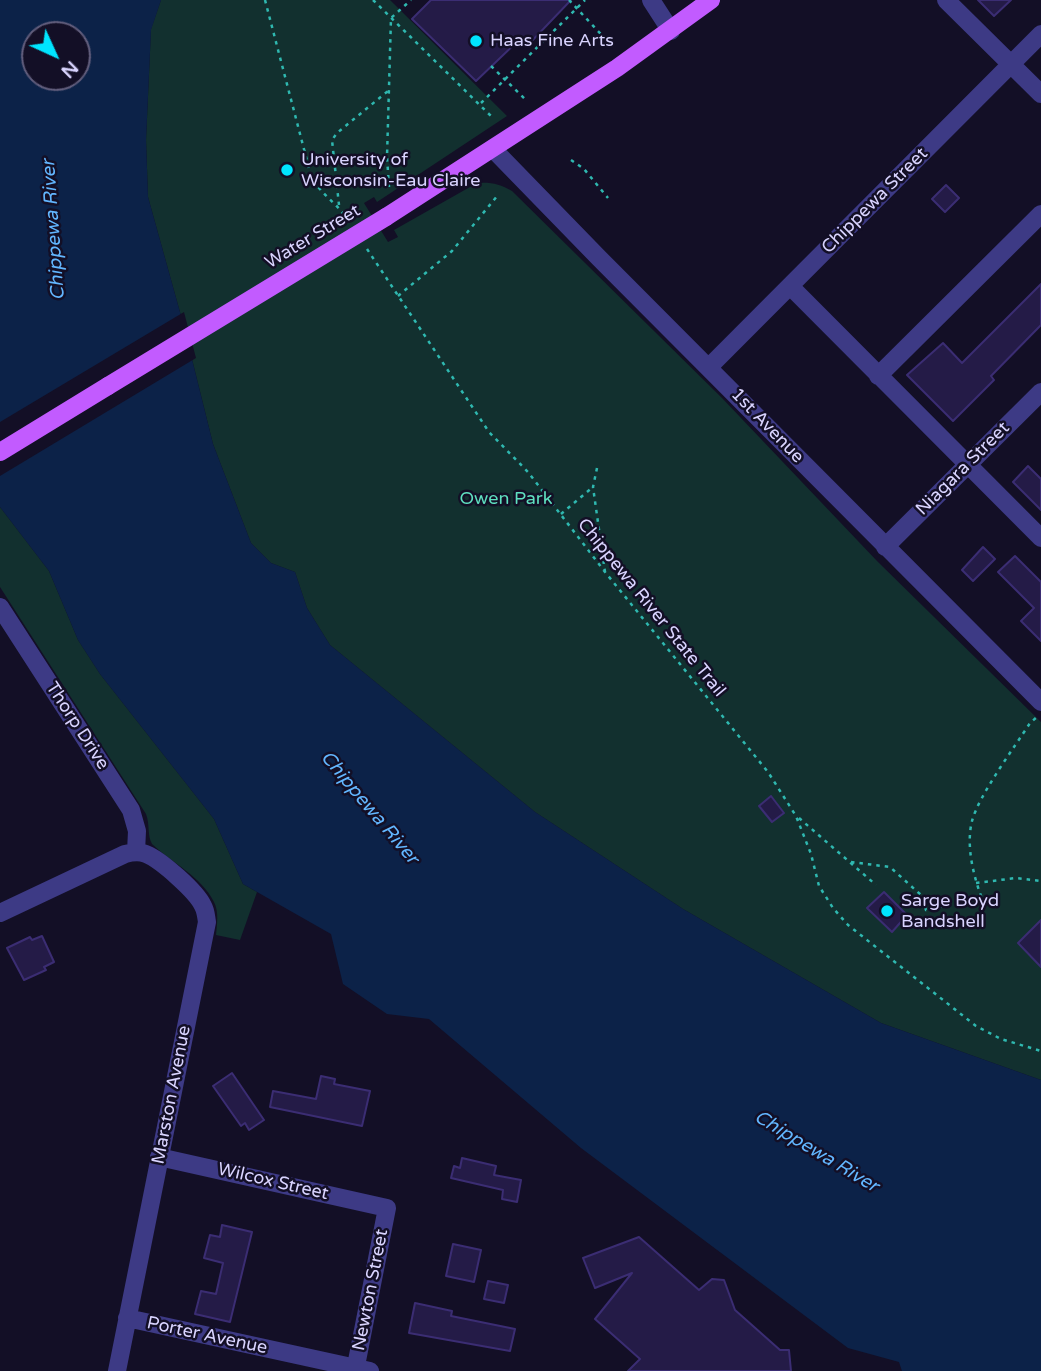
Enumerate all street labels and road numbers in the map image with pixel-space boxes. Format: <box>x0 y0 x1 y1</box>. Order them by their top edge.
street label: Chippewa Street <box>817 143 933 259</box>
street label: Water Street <box>261 200 365 274</box>
street label: 1st Avenue <box>726 384 808 468</box>
street label: Niagara Street <box>912 418 1014 520</box>
street label: Chippewa River State Trail <box>572 515 730 701</box>
street label: Thorp Drive <box>41 678 113 774</box>
street label: Marston Avenue <box>148 1024 196 1166</box>
street label: Wilcox Street <box>215 1159 331 1205</box>
street label: Newton Street <box>349 1227 393 1353</box>
street label: Porter Avenue <box>145 1313 269 1359</box>

